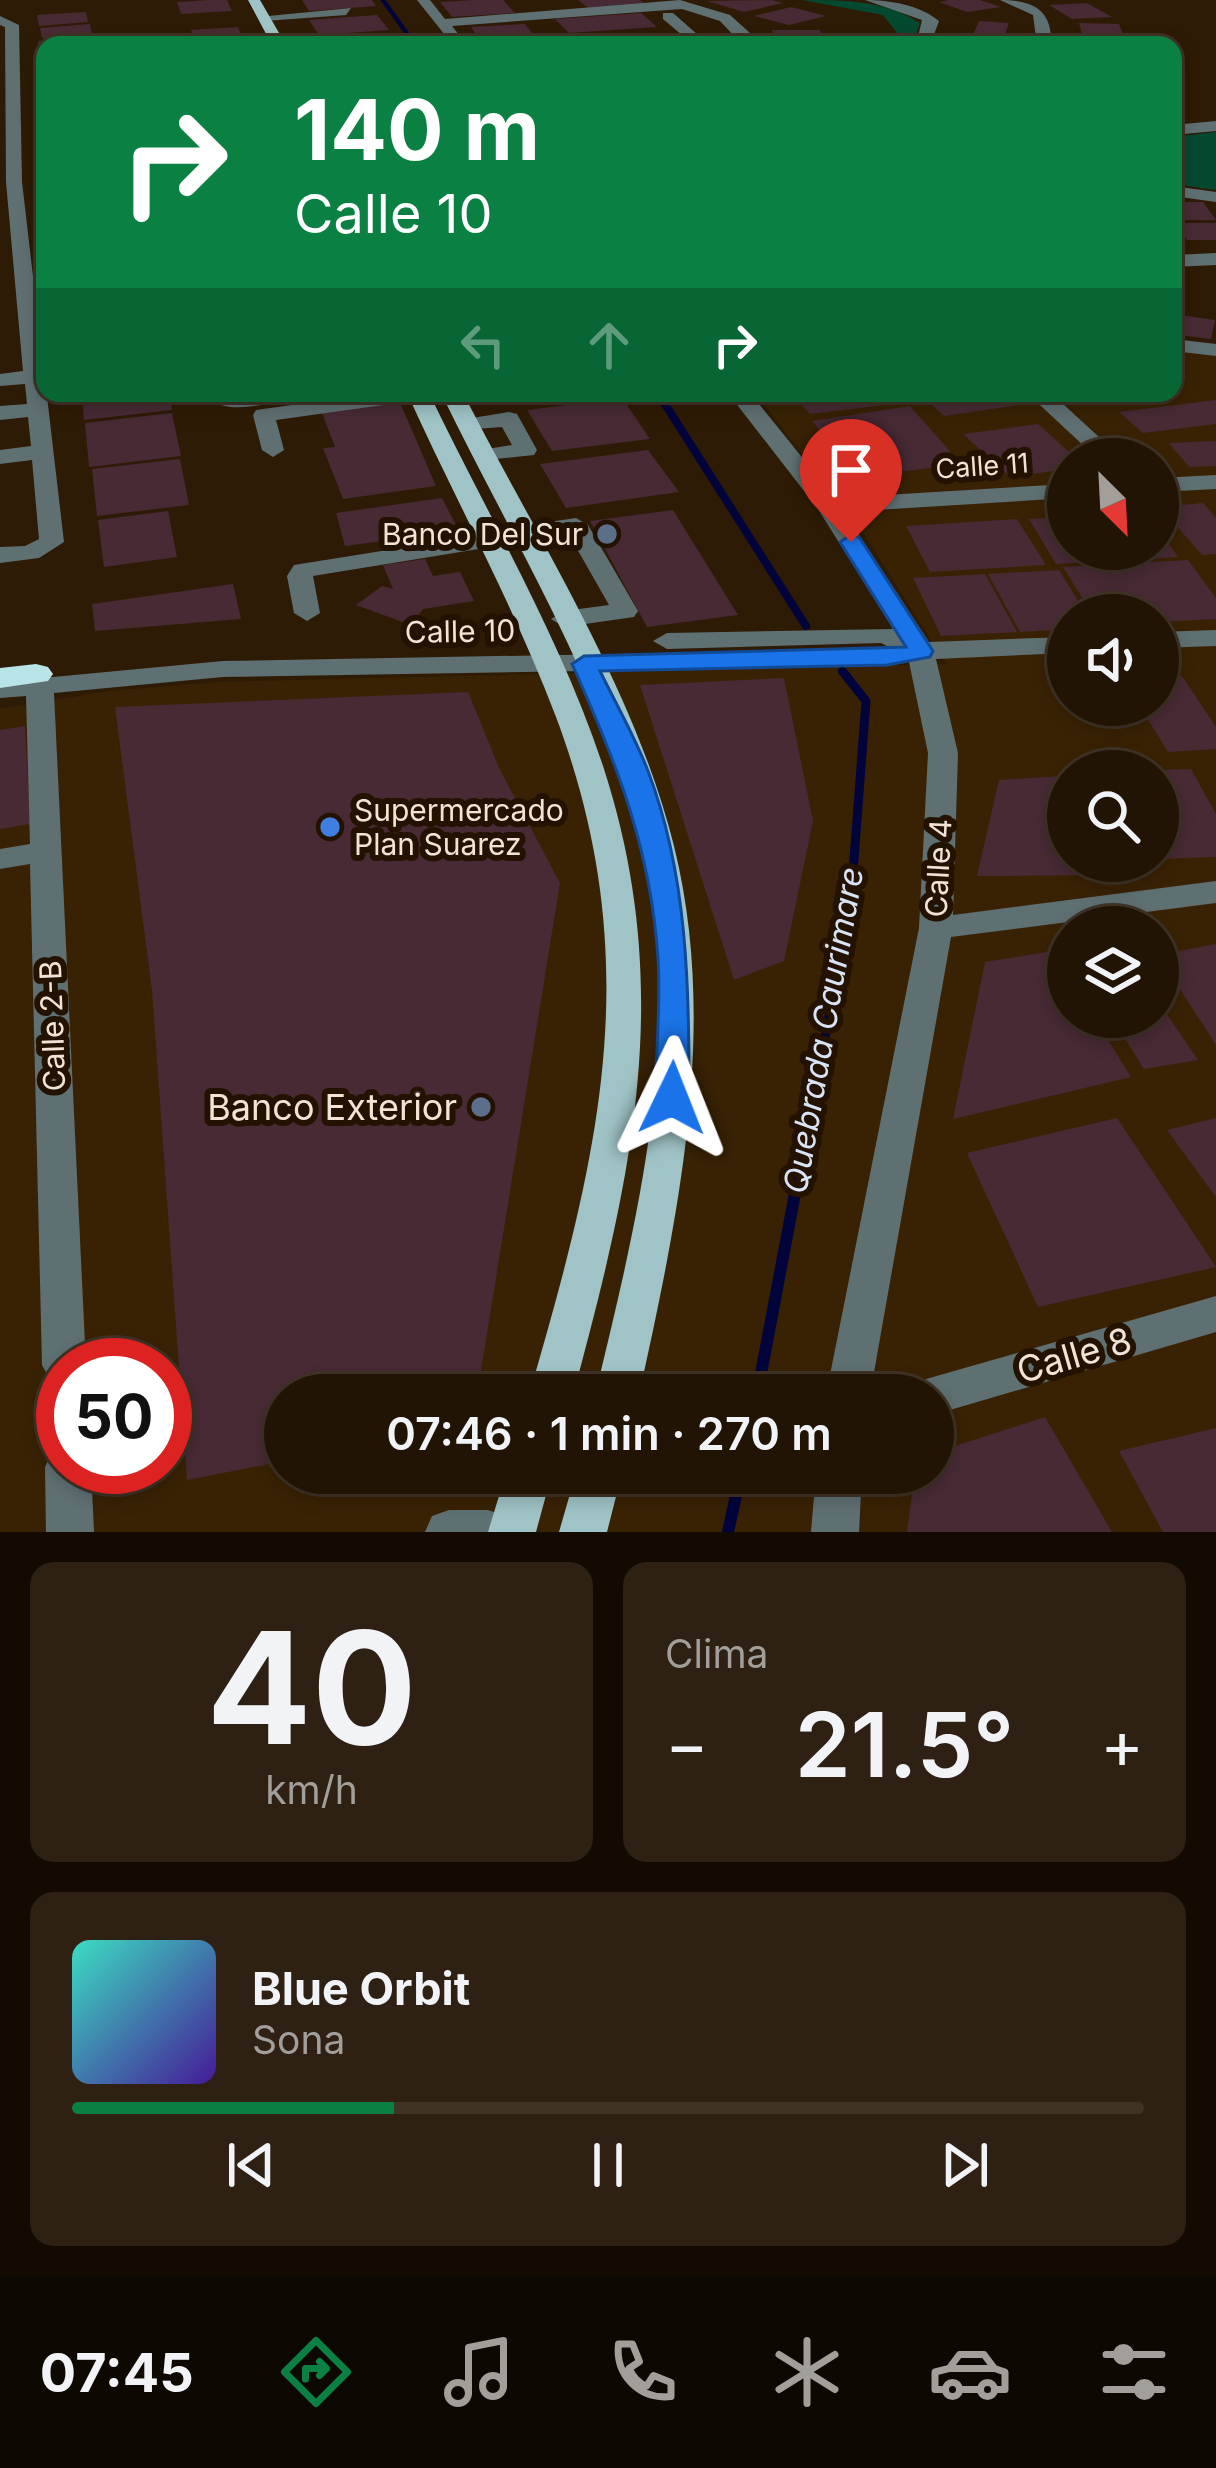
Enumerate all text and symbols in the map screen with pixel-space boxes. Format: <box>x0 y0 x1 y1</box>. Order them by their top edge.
text: 140 m <box>294 79 540 180</box>
icon: right <box>96 84 252 240</box>
text: Calle 10 <box>294 181 493 246</box>
icon: left <box>450 312 516 378</box>
icon: ahead <box>576 312 642 378</box>
icon: right <box>702 312 768 378</box>
pin <box>800 419 902 542</box>
icon: arrive <box>818 437 884 503</box>
north arrow <box>1047 438 1179 570</box>
map controls <box>1047 438 1179 1038</box>
street label: Calle 11 <box>934 446 1030 486</box>
place label: Banco Del Sur <box>382 516 583 552</box>
marker: Banco Del Sur <box>594 521 620 547</box>
button: sound <box>1047 594 1179 726</box>
street label: Calle 10 <box>405 612 515 650</box>
button: search <box>1047 750 1179 882</box>
place label: Supermercado Plan Suarez <box>354 792 564 862</box>
marker: Supermercado Plan Suarez <box>317 814 343 840</box>
street label: Calle 4 <box>917 818 959 918</box>
water label: Quebrada Caurimare <box>775 864 871 1196</box>
button: layers <box>1047 906 1179 1038</box>
street label: Calle 2-B <box>32 960 72 1092</box>
position arrow <box>609 1035 735 1161</box>
place label: Banco Exterior <box>207 1085 457 1129</box>
marker: Banco Exterior <box>468 1094 494 1120</box>
street label: Calle 8 <box>1012 1318 1136 1392</box>
speed limit sign: 50 <box>36 1338 192 1494</box>
text: 07:46 · 1 min · 270 m <box>386 1406 832 1461</box>
text: 40 <box>206 1593 417 1782</box>
text: Clima <box>665 1630 768 1677</box>
text: 21.5° <box>795 1690 1014 1799</box>
text: − <box>665 1704 709 1784</box>
text: + <box>1100 1704 1144 1784</box>
text: km/h <box>265 1766 358 1813</box>
text: Blue Orbit <box>252 1961 470 2016</box>
text: Sona <box>252 2016 345 2063</box>
icon: previous <box>218 2132 284 2198</box>
icon: pause <box>575 2132 641 2198</box>
icon: next <box>932 2132 998 2198</box>
icon: directions <box>274 2330 358 2414</box>
icon: music <box>437 2330 521 2414</box>
icon: phone <box>601 2330 685 2414</box>
icon: climate <box>765 2330 849 2414</box>
icon: car <box>928 2330 1012 2414</box>
icon: filters <box>1092 2330 1176 2414</box>
text: 07:45 <box>40 2340 194 2405</box>

